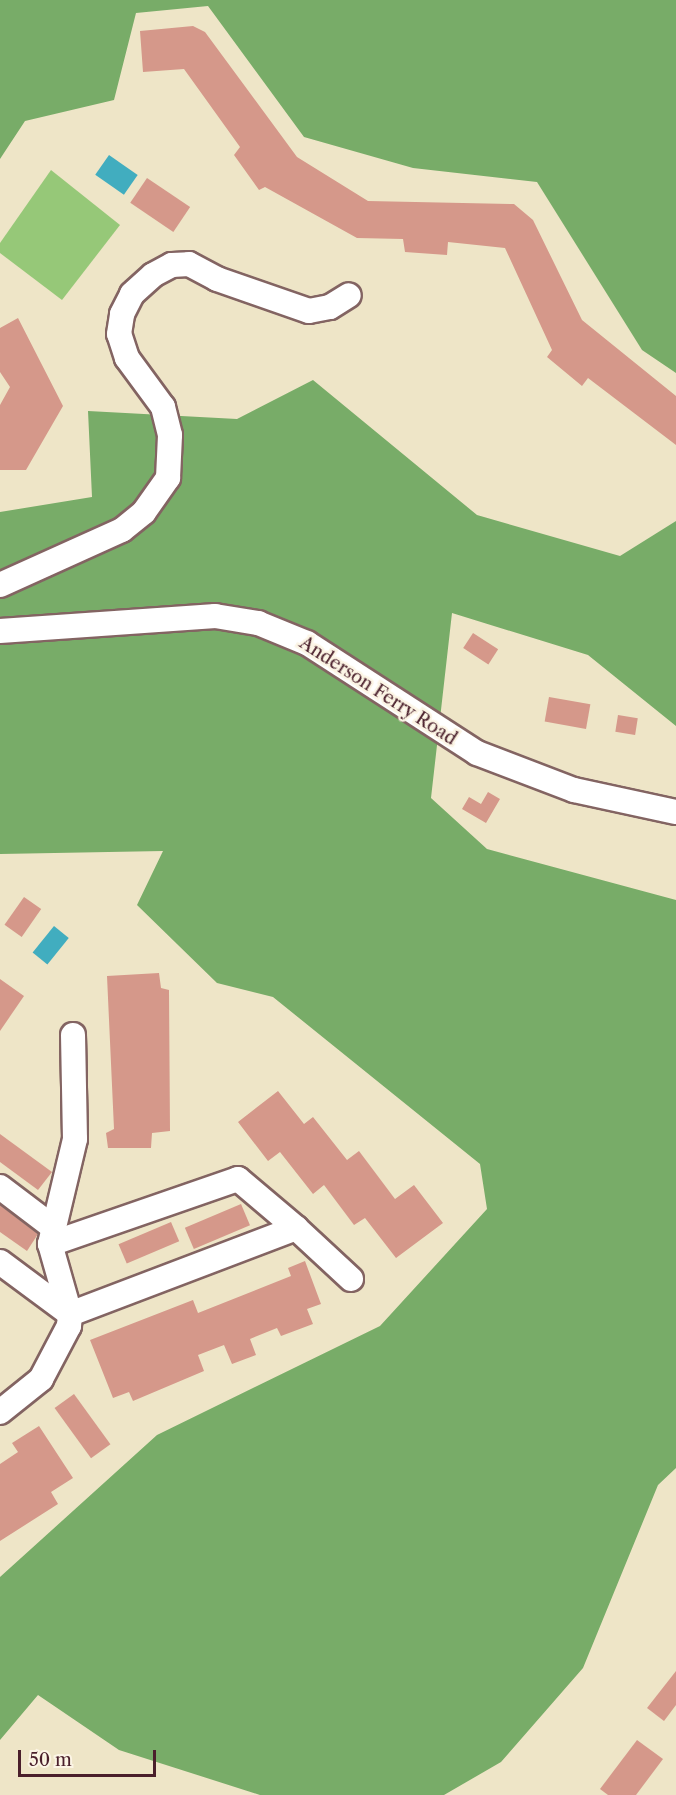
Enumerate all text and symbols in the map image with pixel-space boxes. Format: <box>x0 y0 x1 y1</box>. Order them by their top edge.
street label: Anderson Ferry Road <box>295 632 461 750</box>
scale bar <box>21 1738 159 1776</box>
text: 50 m <box>29 1749 72 1771</box>

